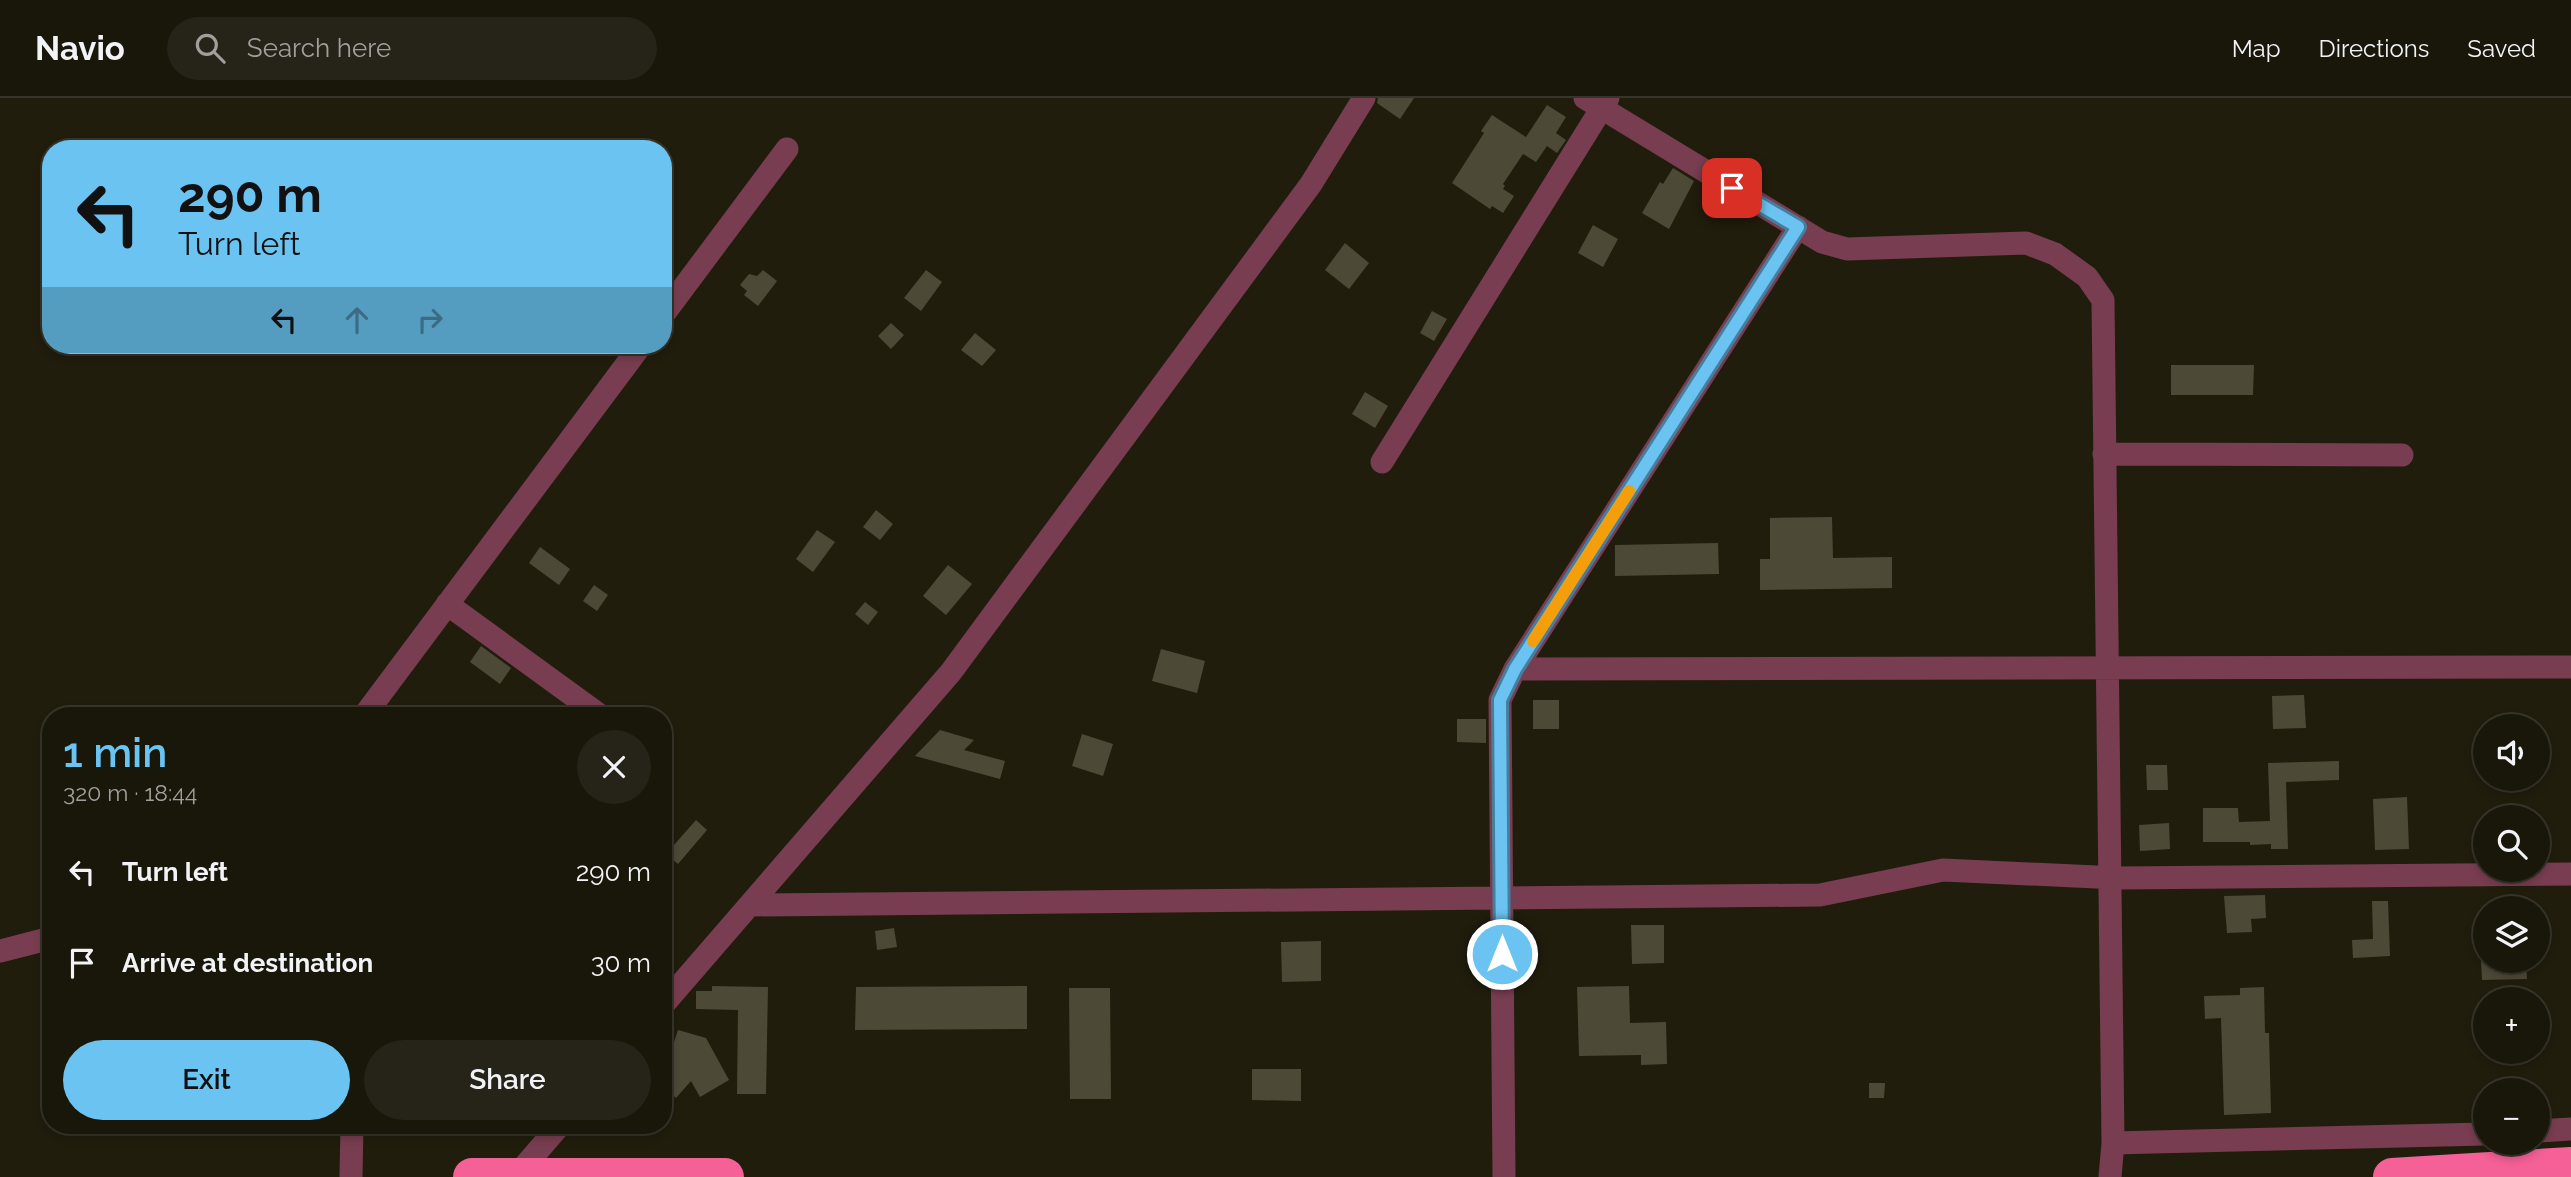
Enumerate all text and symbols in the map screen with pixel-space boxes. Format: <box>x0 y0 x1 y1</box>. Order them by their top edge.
search box <box>167 17 657 80</box>
text: Navio <box>35 29 125 68</box>
icon: search <box>191 29 229 67</box>
text: Search here <box>247 33 391 63</box>
text: Map <box>2232 34 2281 63</box>
text: Directions <box>2319 34 2429 63</box>
text: Saved <box>2467 34 2536 63</box>
pin <box>1702 158 1762 218</box>
text: 290 m <box>178 166 322 223</box>
icon: left <box>63 168 154 259</box>
icon: arrive <box>1713 169 1751 207</box>
text: Turn left <box>178 225 300 262</box>
icon: left <box>265 301 303 339</box>
icon: ahead <box>338 301 376 339</box>
icon: right <box>411 301 449 339</box>
map controls <box>2473 714 2550 1155</box>
button: sound <box>2473 714 2550 791</box>
text: 1 min <box>63 728 167 777</box>
button: close <box>577 730 651 804</box>
text: 320 m · 18:44 <box>63 779 197 806</box>
button: search <box>2473 805 2550 882</box>
icon: left <box>63 853 101 891</box>
text: Turn left <box>122 857 228 887</box>
text: 290 m <box>576 857 651 887</box>
button: layers <box>2473 896 2550 973</box>
position arrow <box>1465 917 1539 991</box>
icon: arrive <box>63 944 101 982</box>
text: Arrive at destination <box>122 948 373 978</box>
text: 30 m <box>591 948 651 978</box>
button: + <box>2473 987 2550 1064</box>
button: Exit <box>63 1040 350 1120</box>
button: Share <box>364 1040 651 1120</box>
button: − <box>2473 1078 2550 1155</box>

